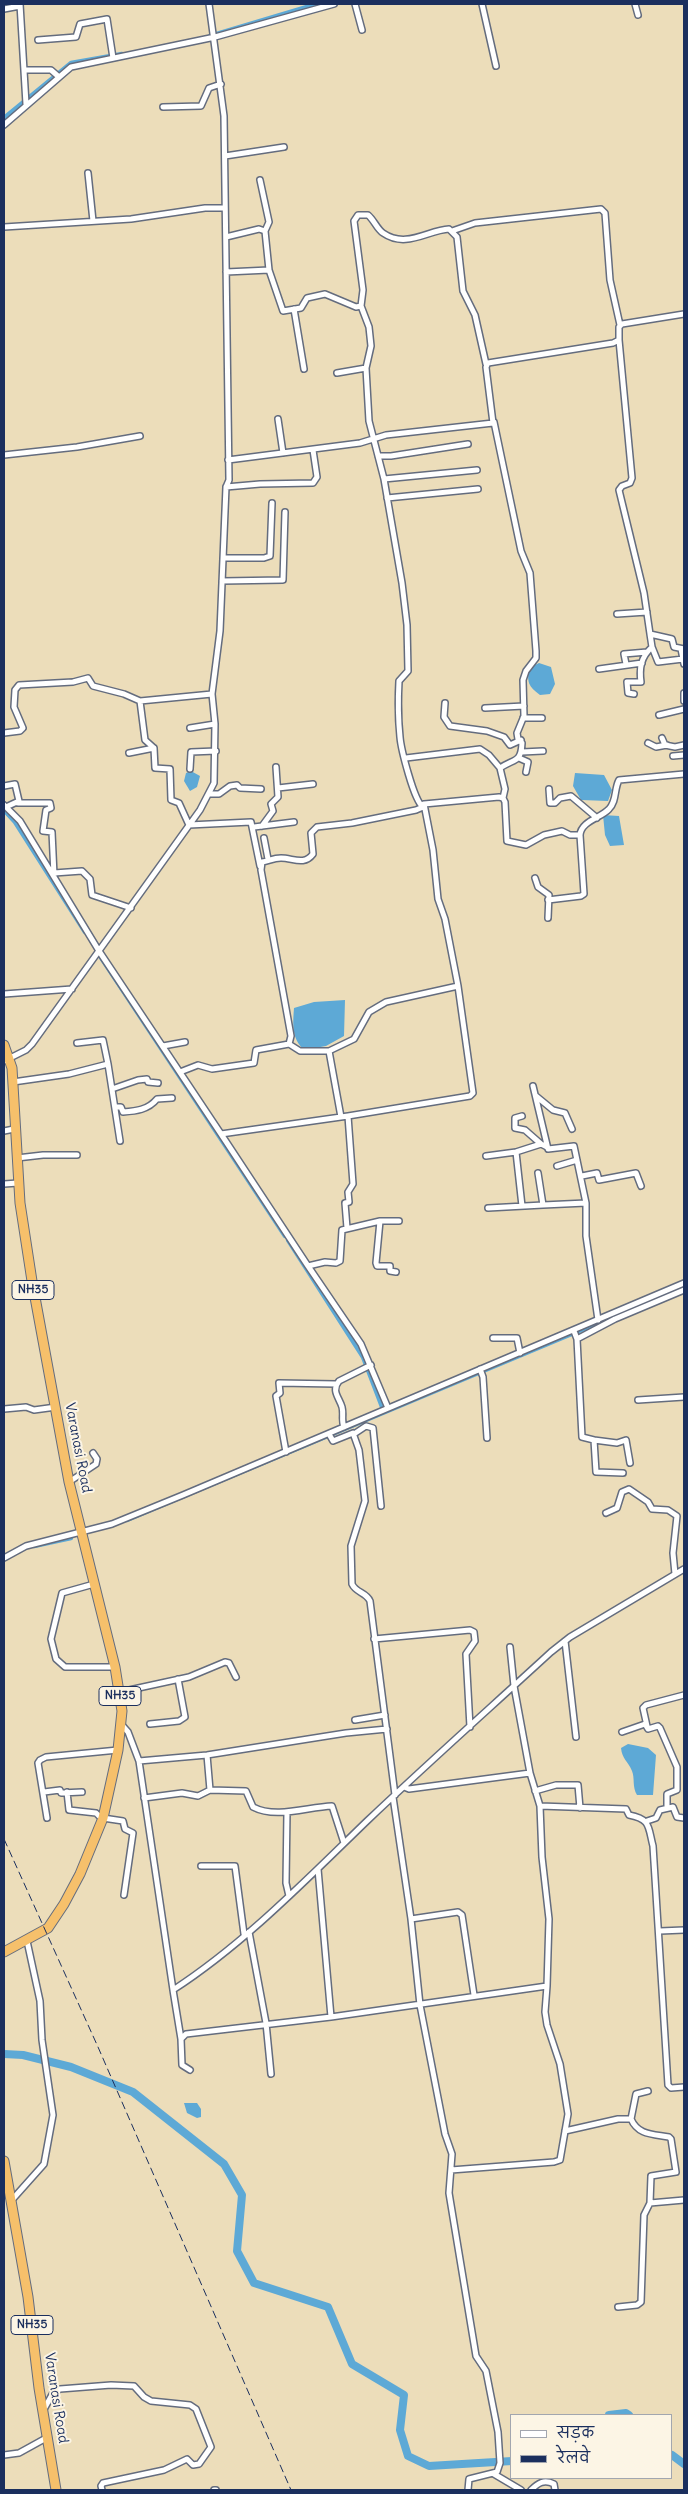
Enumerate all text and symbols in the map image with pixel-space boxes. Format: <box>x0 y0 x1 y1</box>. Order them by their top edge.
road number: NH35 <box>12 1280 54 1300</box>
street label: Varanasi Road <box>61 1401 95 1495</box>
road number: NH35 <box>99 1686 141 1705</box>
road number: NH35 <box>11 2316 53 2334</box>
street label: Varanasi Road <box>41 2352 71 2444</box>
legend <box>510 2414 673 2479</box>
text: सड़क <box>557 2423 594 2442</box>
text: रेलवे <box>557 2448 590 2467</box>

